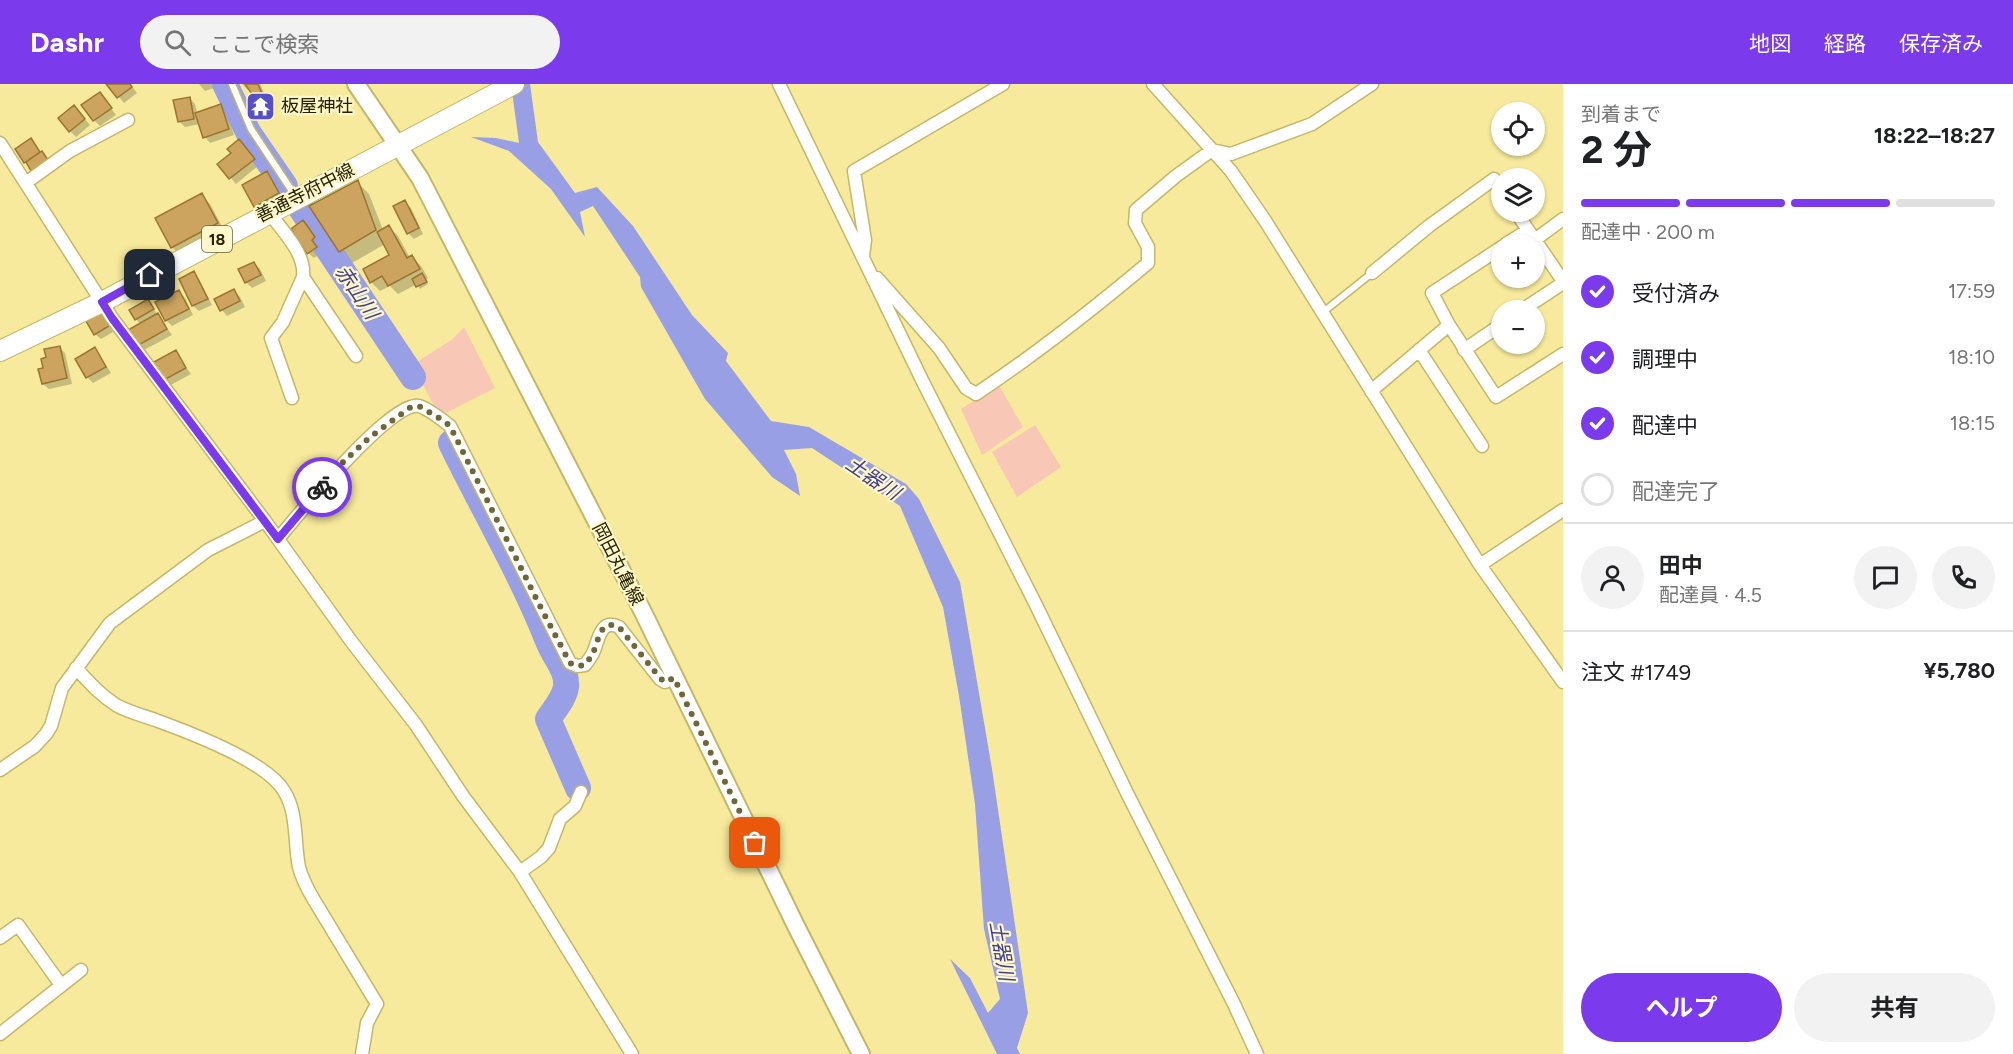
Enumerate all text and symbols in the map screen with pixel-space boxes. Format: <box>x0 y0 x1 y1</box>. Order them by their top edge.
search box <box>140 15 560 69</box>
text: Dashr <box>30 25 104 59</box>
icon: search <box>161 26 194 59</box>
text: ここで検索 <box>209 31 319 58</box>
text: 地図 <box>1749 31 1791 56</box>
text: 経路 <box>1824 31 1866 56</box>
text: 保存済み <box>1899 31 1983 56</box>
temple icon: 板屋神社 <box>244 90 276 122</box>
place label: 板屋神社 <box>281 95 353 117</box>
map controls <box>1491 102 1545 354</box>
button: locate <box>1491 102 1545 156</box>
text: 到着まで <box>1581 102 1661 126</box>
text: 18:22–18:27 <box>1874 122 1995 149</box>
text: 2 分 <box>1581 126 1652 173</box>
street label: 善通寺府中線 <box>252 159 358 227</box>
button: layers <box>1491 168 1545 222</box>
text: 配達中 · 200 m <box>1581 220 1715 244</box>
road number: 18 <box>202 226 232 252</box>
button: + <box>1491 234 1545 288</box>
pin <box>124 249 175 300</box>
icon: home <box>133 258 166 291</box>
water label: 赤山川 <box>330 260 385 325</box>
icon: check <box>1581 275 1614 308</box>
text: 17:59 <box>1948 279 1995 303</box>
text: 受付済み <box>1632 280 1720 307</box>
button: − <box>1491 300 1545 354</box>
icon: check <box>1581 341 1614 374</box>
text: 18:10 <box>1948 345 1995 369</box>
text: 調理中 <box>1632 346 1698 373</box>
icon: check <box>1581 407 1614 440</box>
text: 18:15 <box>1950 411 1995 435</box>
text: 配達中 <box>1632 412 1698 439</box>
water label: 土器川 <box>841 451 906 506</box>
courier <box>292 457 352 517</box>
icon: bike <box>306 471 339 504</box>
text: 配達完了 <box>1632 478 1720 505</box>
street label: 岡田丸亀線 <box>588 519 648 609</box>
button: person <box>1581 546 1644 609</box>
button: chat <box>1854 546 1917 609</box>
button: phone <box>1932 546 1995 609</box>
text: 田中 <box>1659 552 1703 579</box>
text: 配達員 · 4.5 <box>1659 583 1762 607</box>
text: ¥5,780 <box>1923 657 1995 684</box>
text: 注文 #1749 <box>1581 659 1691 686</box>
pin <box>729 817 780 868</box>
icon: bag <box>738 826 771 859</box>
water label: 土器川 <box>985 919 1019 985</box>
button: ヘルプ <box>1581 973 1782 1042</box>
button: 共有 <box>1794 973 1995 1042</box>

